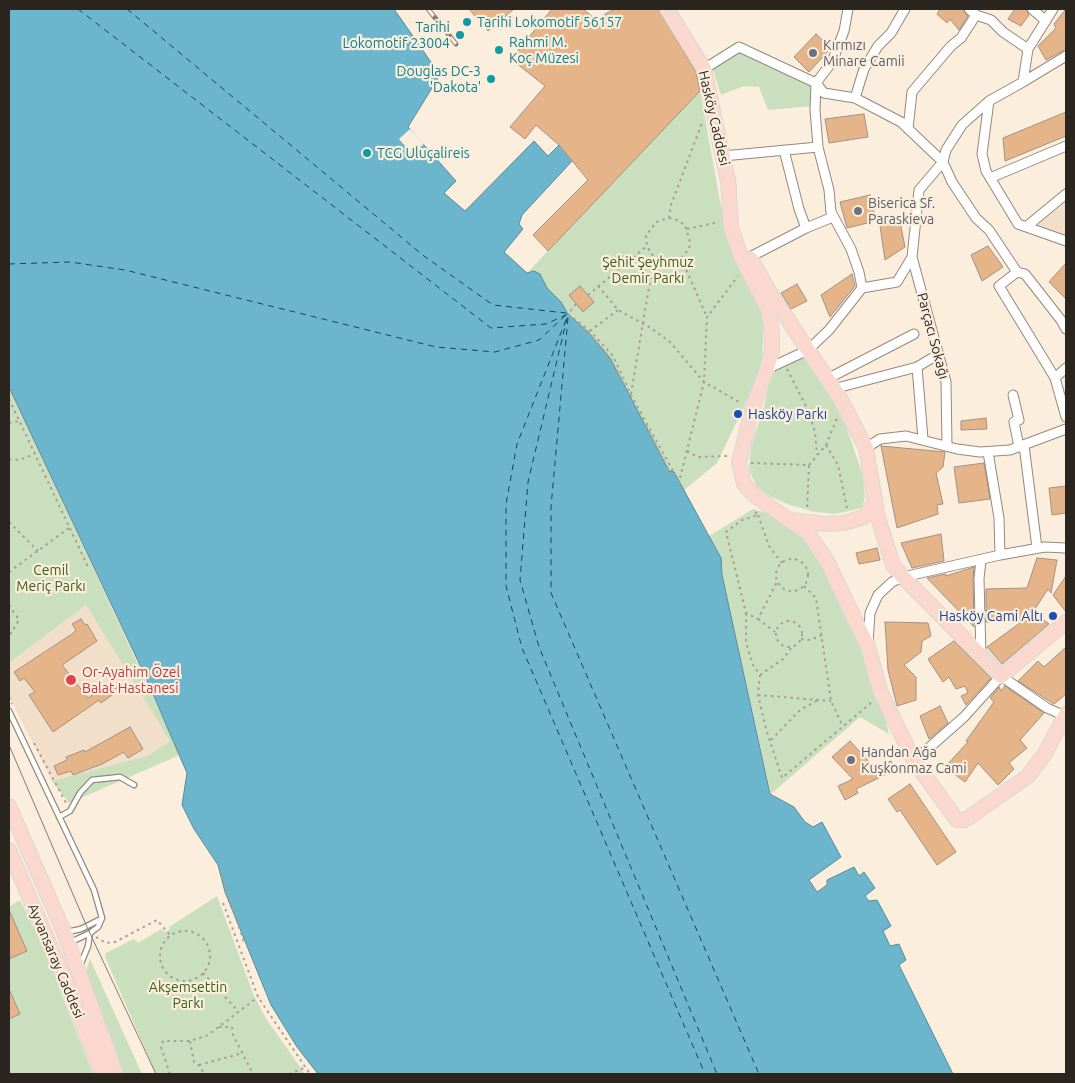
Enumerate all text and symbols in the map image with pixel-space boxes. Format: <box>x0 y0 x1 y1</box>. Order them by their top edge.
place label: Tarihi Lokomotif 56157 <box>477 14 622 30</box>
marker: Tarihi Lokomotif 56157 <box>461 16 473 28</box>
place label: Tarihi Lokomotif 23004 <box>343 19 450 52</box>
marker: Tarihi Lokomotif 23004 <box>454 29 466 41</box>
place label: Rahmi M. Koç Müzesi <box>509 34 579 66</box>
place label: Kırmızı Minare Camii <box>823 37 905 70</box>
marker: Rahmi M. Koç Müzesi <box>493 44 505 56</box>
marker: Kırmızı Minare Camii <box>807 47 819 59</box>
place label: Douglas DC-3 'Dakota' <box>397 63 481 95</box>
street label: Hasköy Caddesi <box>695 69 733 167</box>
marker: Douglas DC-3 'Dakota' <box>485 73 497 85</box>
place label: TCG Uluçalireis <box>377 145 470 161</box>
marker: TCG Uluçalireis <box>361 147 373 159</box>
place label: Biserica Sf. Paraskieva <box>868 195 935 228</box>
marker: Biserica Sf. Paraskieva <box>852 205 864 217</box>
park label: Şehit Şeyhmuz Demir Parkı <box>602 254 694 286</box>
street label: Parçacı Sokağı <box>913 291 953 381</box>
place label: Hasköy Parkı <box>748 406 827 422</box>
marker: Hasköy Parkı <box>732 408 744 420</box>
park label: Cemil Meriç Parkı <box>16 562 86 594</box>
place label: Hasköy Cami Altı <box>939 608 1043 624</box>
marker: Hasköy Cami Altı <box>1047 610 1059 622</box>
place label: Or-Ayahim Özel Balat Hastanesi <box>82 664 180 696</box>
marker: Or-Ayahim Özel Balat Hastanesi <box>64 673 78 687</box>
place label: Handan Ağa Kuşkonmaz Cami <box>861 744 967 776</box>
marker: Handan Ağa Kuşkonmaz Cami <box>845 754 857 766</box>
street label: Ayvansaray Caddesi <box>24 901 88 1021</box>
park label: Akşemsettin Parkı <box>149 979 227 1012</box>

